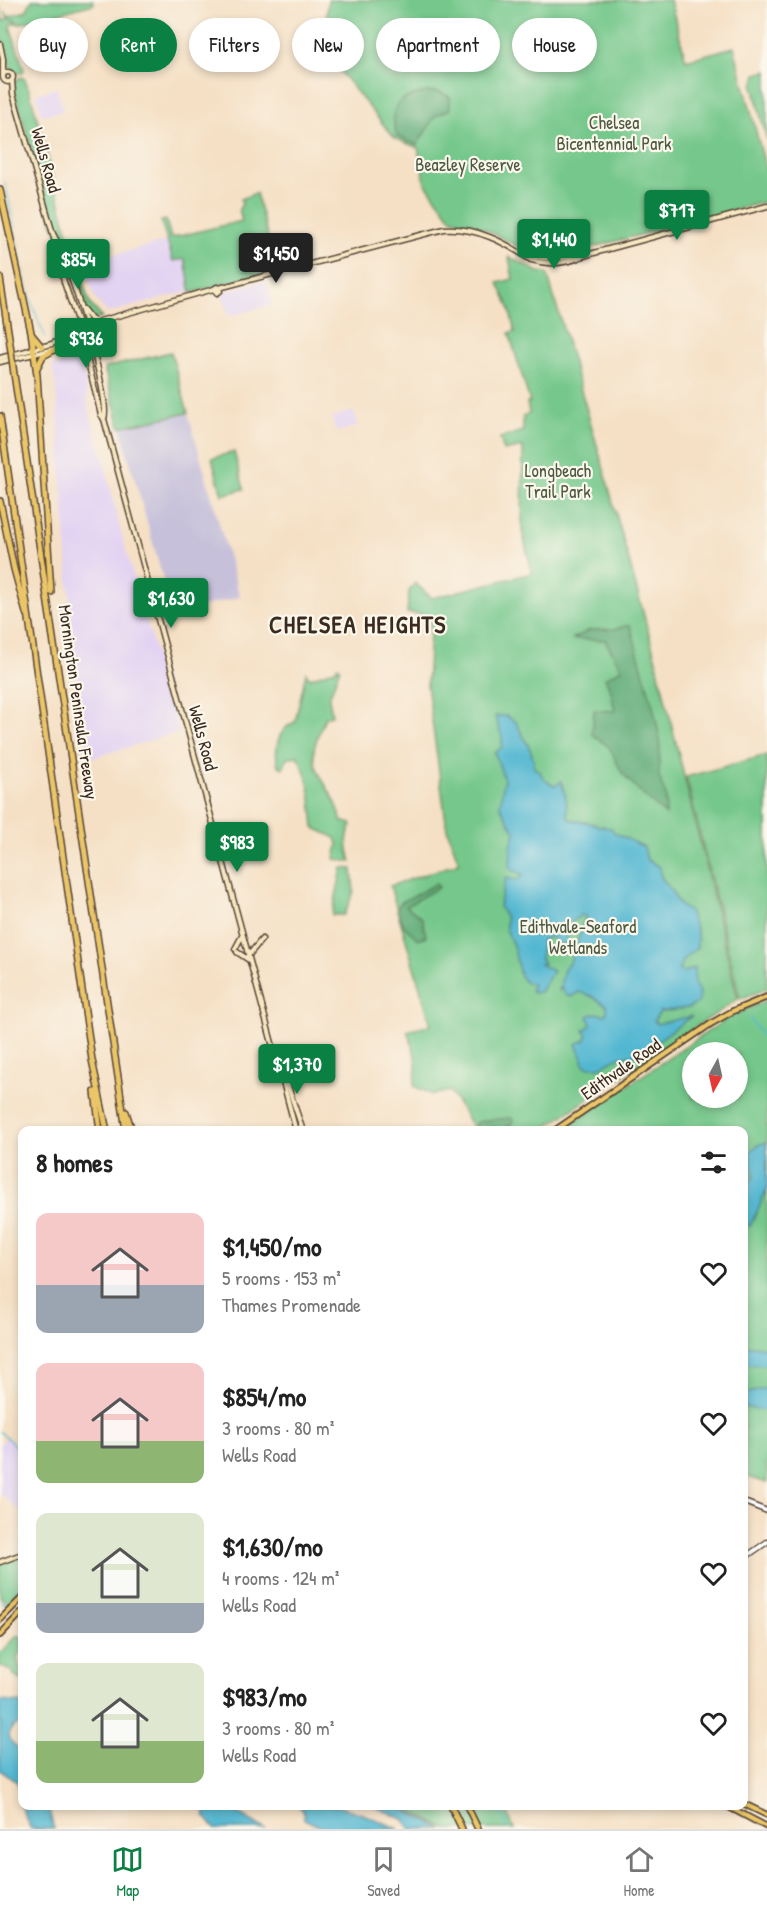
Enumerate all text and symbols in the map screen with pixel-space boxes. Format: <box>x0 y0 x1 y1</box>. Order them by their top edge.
chip: Buy <box>18 18 88 72</box>
chip: Rent <box>100 18 177 72</box>
chip: Filters <box>189 18 280 72</box>
chip: New <box>292 18 364 72</box>
chip: Apartment <box>376 18 500 72</box>
chip: House <box>512 18 597 72</box>
park label: Chelsea Bicentennial Park <box>556 110 672 156</box>
street label: Wells Road <box>25 124 68 195</box>
park label: Beazley Reserve <box>415 152 521 177</box>
pin: $717 <box>641 190 713 241</box>
text: $717 <box>658 196 696 223</box>
pin: $1,440 <box>505 219 603 270</box>
text: $1,440 <box>531 225 577 252</box>
pin: $1,450 <box>227 233 325 284</box>
pin: $854 <box>42 239 114 290</box>
text: $1,450 <box>253 239 299 266</box>
text: $854 <box>61 245 95 272</box>
pin: $936 <box>50 318 122 369</box>
text: $936 <box>69 324 103 351</box>
park label: Longbeach Trail Park <box>525 458 592 504</box>
pin: $1,630 <box>122 578 220 629</box>
text: $1,630 <box>147 584 195 611</box>
street label: Mornington Peninsula Freeway <box>52 603 105 801</box>
district label: CHELSEA HEIGHTS <box>269 608 447 640</box>
street label: Wells Road <box>183 702 224 773</box>
pin: $983 <box>201 822 273 873</box>
text: $983 <box>219 828 255 855</box>
park label: Edithvale-Seaford Wetlands <box>520 914 636 960</box>
street label: Edithvale Road <box>576 1032 666 1105</box>
north arrow <box>682 1042 748 1108</box>
map controls <box>682 1042 748 1108</box>
pin: $1,370 <box>248 1044 346 1095</box>
text: $1,370 <box>272 1050 322 1077</box>
text: 8 homes <box>36 1145 113 1180</box>
icon: filters <box>697 1146 730 1179</box>
text: $1,450/mo <box>222 1229 321 1264</box>
icon: home <box>84 1237 156 1309</box>
icon: heart <box>697 1257 730 1290</box>
text: 5 rooms · 153 m² <box>222 1264 341 1291</box>
text: Thames Promenade <box>222 1291 361 1318</box>
text: $854/mo <box>222 1379 306 1414</box>
icon: home <box>84 1387 156 1459</box>
icon: heart <box>697 1407 730 1440</box>
text: 3 rooms · 80 m² <box>222 1414 334 1441</box>
text: Wells Road <box>222 1441 296 1468</box>
text: $1,630/mo <box>222 1529 323 1564</box>
icon: home <box>84 1537 156 1609</box>
icon: heart <box>697 1557 730 1590</box>
text: 4 rooms · 124 m² <box>222 1564 339 1591</box>
text: Wells Road <box>222 1591 296 1618</box>
text: $983/mo <box>222 1679 307 1714</box>
icon: home <box>84 1687 156 1759</box>
icon: heart <box>697 1707 730 1740</box>
text: 3 rooms · 80 m² <box>222 1714 334 1741</box>
text: Wells Road <box>222 1741 296 1768</box>
tab: Map <box>111 1843 144 1901</box>
tab: Saved <box>367 1843 400 1901</box>
tab: Home <box>623 1843 656 1901</box>

